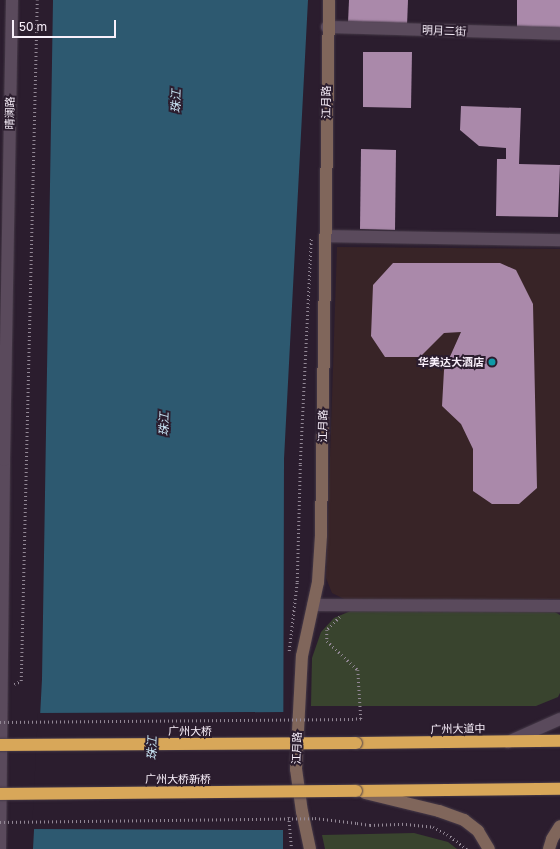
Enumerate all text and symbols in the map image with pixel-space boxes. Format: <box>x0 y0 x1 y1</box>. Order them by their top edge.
scale bar <box>14 12 118 38</box>
text: 50 m <box>19 19 47 34</box>
street label: 明月二街 <box>422 24 466 38</box>
street label: 江月路 <box>319 86 333 118</box>
water label: 珠江 <box>168 89 184 113</box>
street label: 晴澜路 <box>3 96 17 130</box>
place label: 华美达大酒店 <box>418 355 484 369</box>
marker: 华美达大酒店 <box>487 357 497 367</box>
street label: 江月路 <box>316 409 330 443</box>
water label: 珠江 <box>156 412 172 436</box>
street label: 广州大道中 <box>430 722 486 736</box>
street label: 广州大桥 <box>168 724 212 738</box>
street label: 江月路 <box>290 731 304 765</box>
water label: 珠江 <box>144 736 160 760</box>
street label: 广州大桥新桥 <box>145 772 211 786</box>

